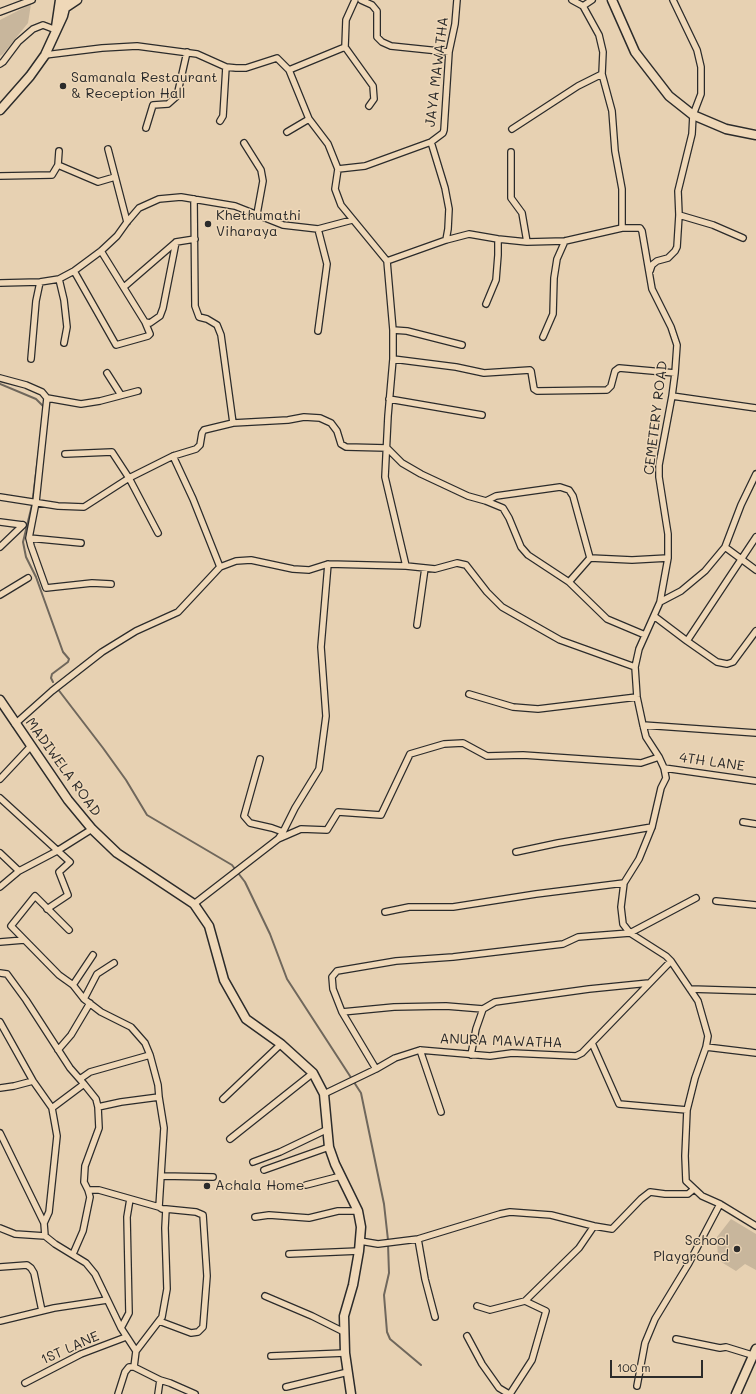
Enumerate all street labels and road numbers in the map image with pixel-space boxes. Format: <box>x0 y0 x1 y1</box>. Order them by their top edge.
street label: JAYA MAWATHA <box>422 16 452 128</box>
street label: CEMETERY ROAD <box>641 360 671 476</box>
street label: MADIWELA ROAD <box>22 714 104 820</box>
street label: 4TH LANE <box>678 749 746 775</box>
street label: ANURA MAWATHA <box>439 1030 563 1052</box>
street label: 1ST LANE <box>38 1328 102 1368</box>

